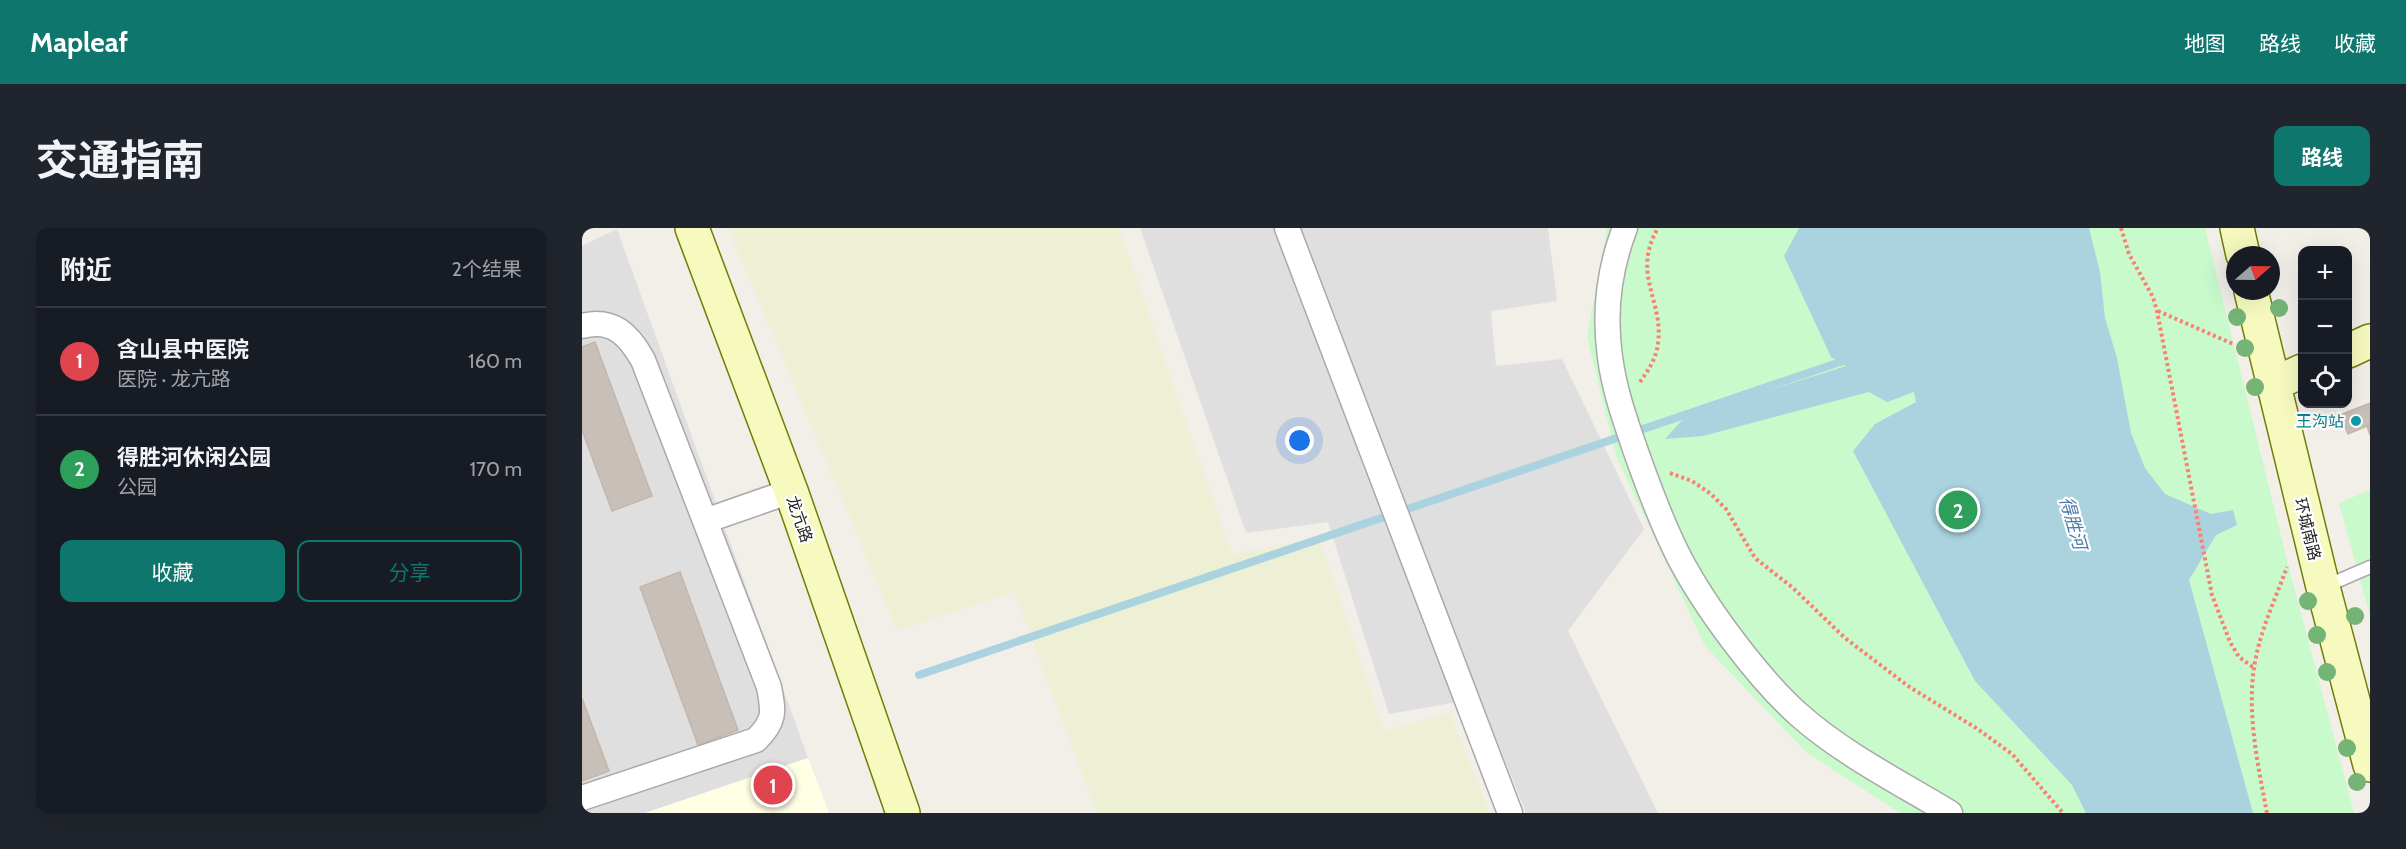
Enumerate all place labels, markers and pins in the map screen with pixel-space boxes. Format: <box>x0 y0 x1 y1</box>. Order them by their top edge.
place label: 王沟站 <box>2296 412 2344 431</box>
marker: 王沟站 <box>2349 414 2363 428</box>
pin: 2 <box>1938 488 1978 532</box>
pin: 1 <box>754 762 792 808</box>

